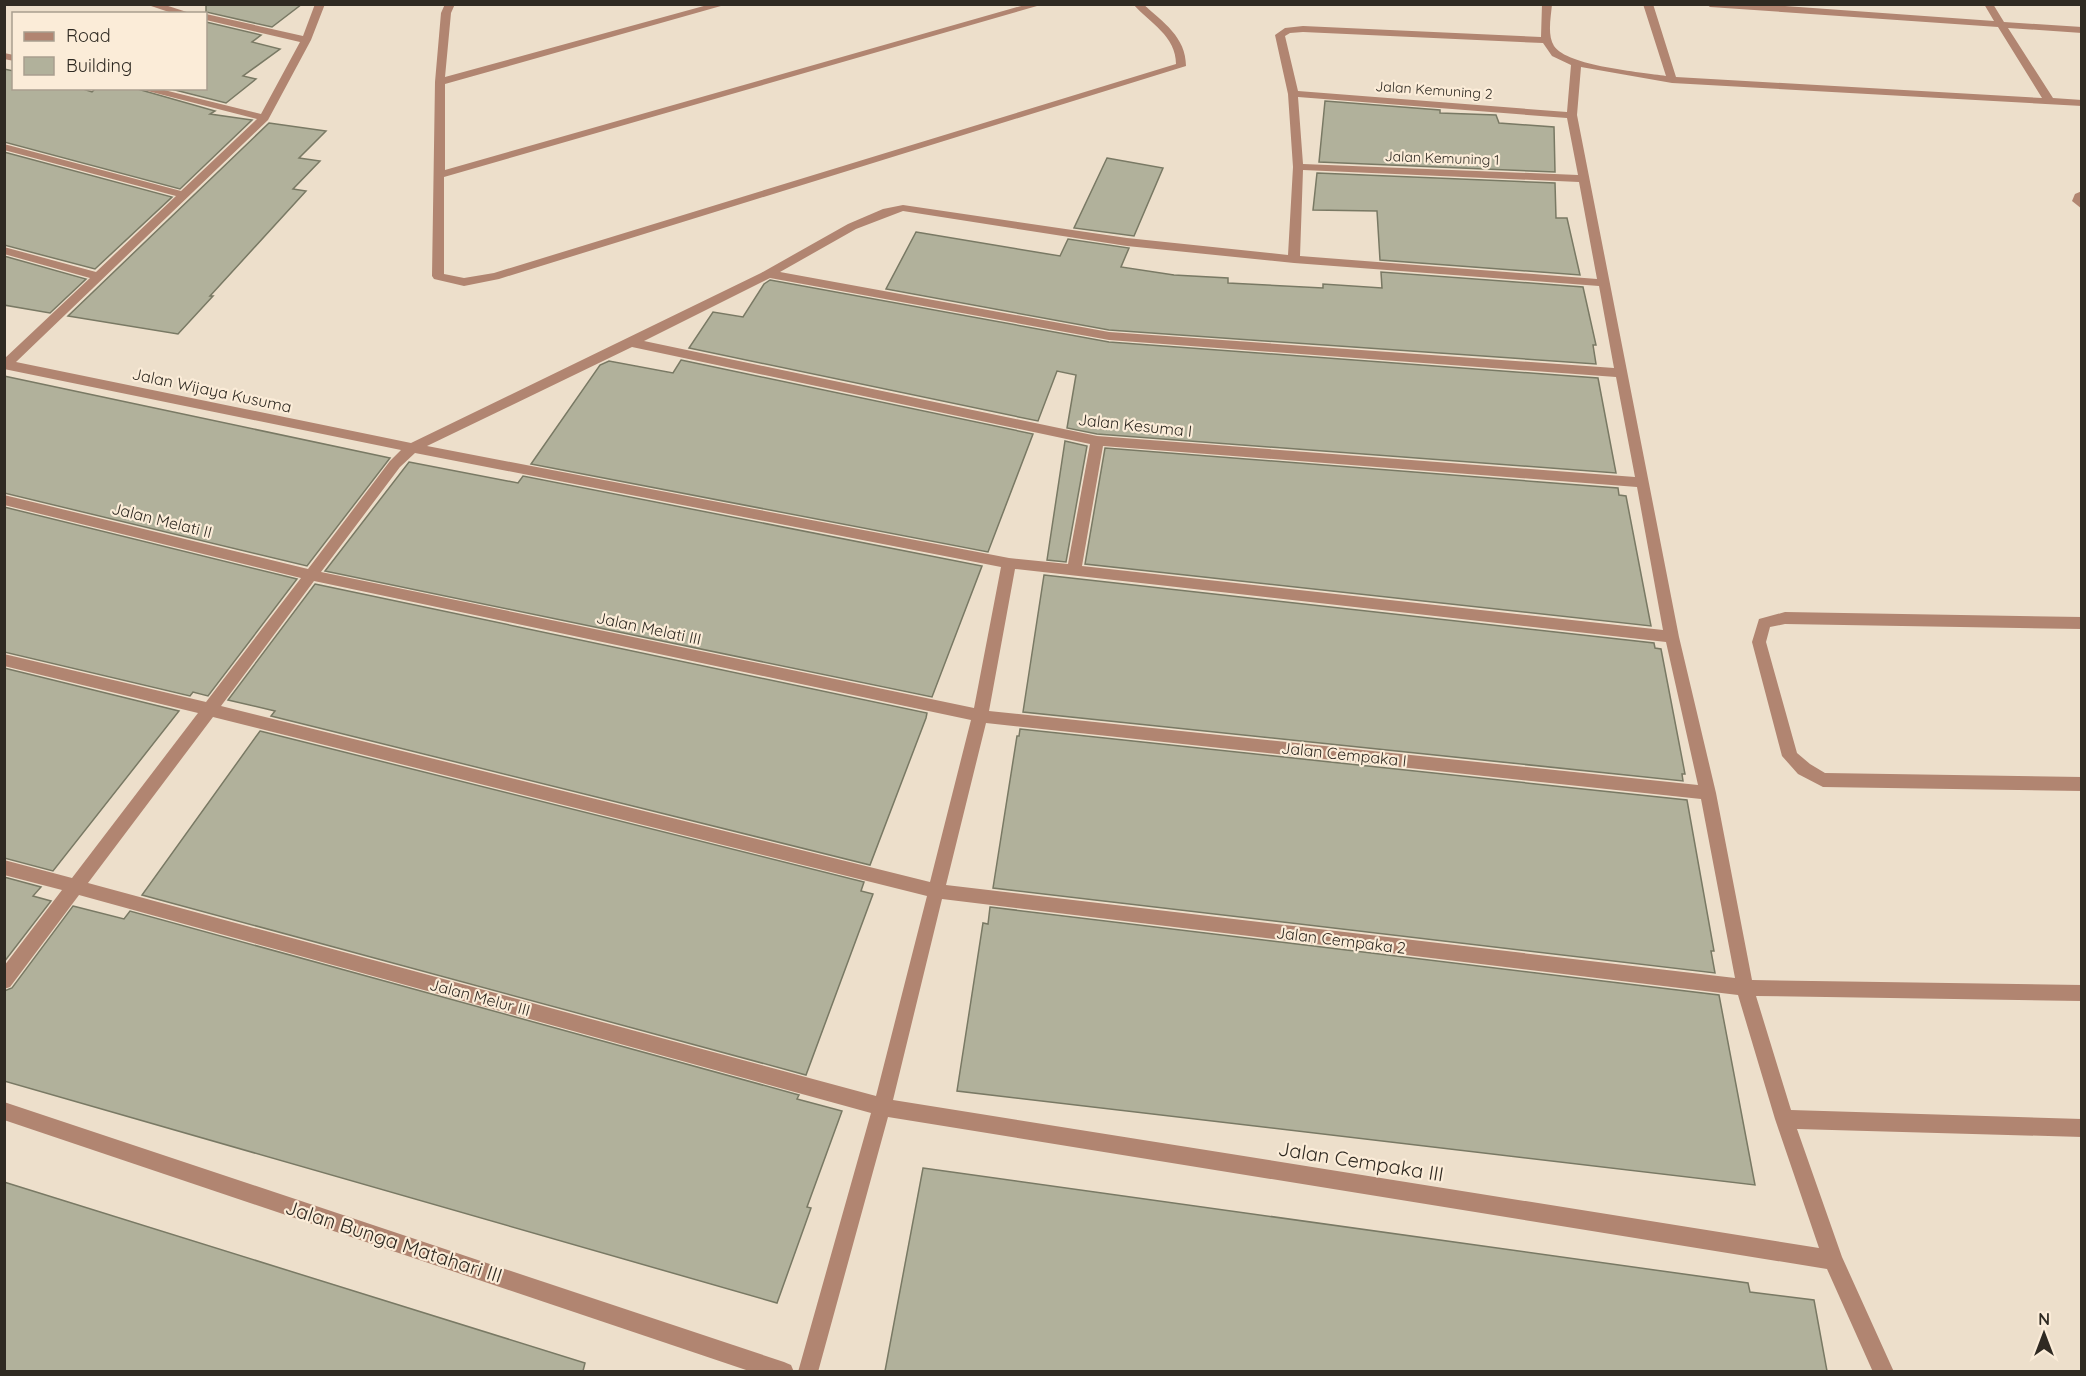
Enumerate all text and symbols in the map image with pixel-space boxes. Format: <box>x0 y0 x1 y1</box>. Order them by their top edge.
legend <box>12 12 207 90</box>
text: Road <box>66 24 111 47</box>
text: Building <box>66 54 132 77</box>
street label: Jalan Kemuning 2 <box>1375 77 1493 103</box>
street label: Jalan Kemuning 1 <box>1384 147 1500 169</box>
street label: Jalan Wijaya Kusuma <box>130 363 294 417</box>
street label: Jalan Kesuma I <box>1077 409 1193 441</box>
street label: Jalan Melati II <box>110 498 214 542</box>
street label: Jalan Melati III <box>595 607 703 649</box>
street label: Jalan Cempaka I <box>1280 737 1408 771</box>
street label: Jalan Cempaka 2 <box>1275 922 1407 958</box>
street label: Jalan Melur III <box>427 974 533 1020</box>
street label: Jalan Cempaka III <box>1276 1136 1446 1186</box>
street label: Jalan Bunga Matahari III <box>282 1194 506 1288</box>
north arrow <box>2014 1304 2074 1364</box>
text: N <box>2038 1309 2050 1329</box>

